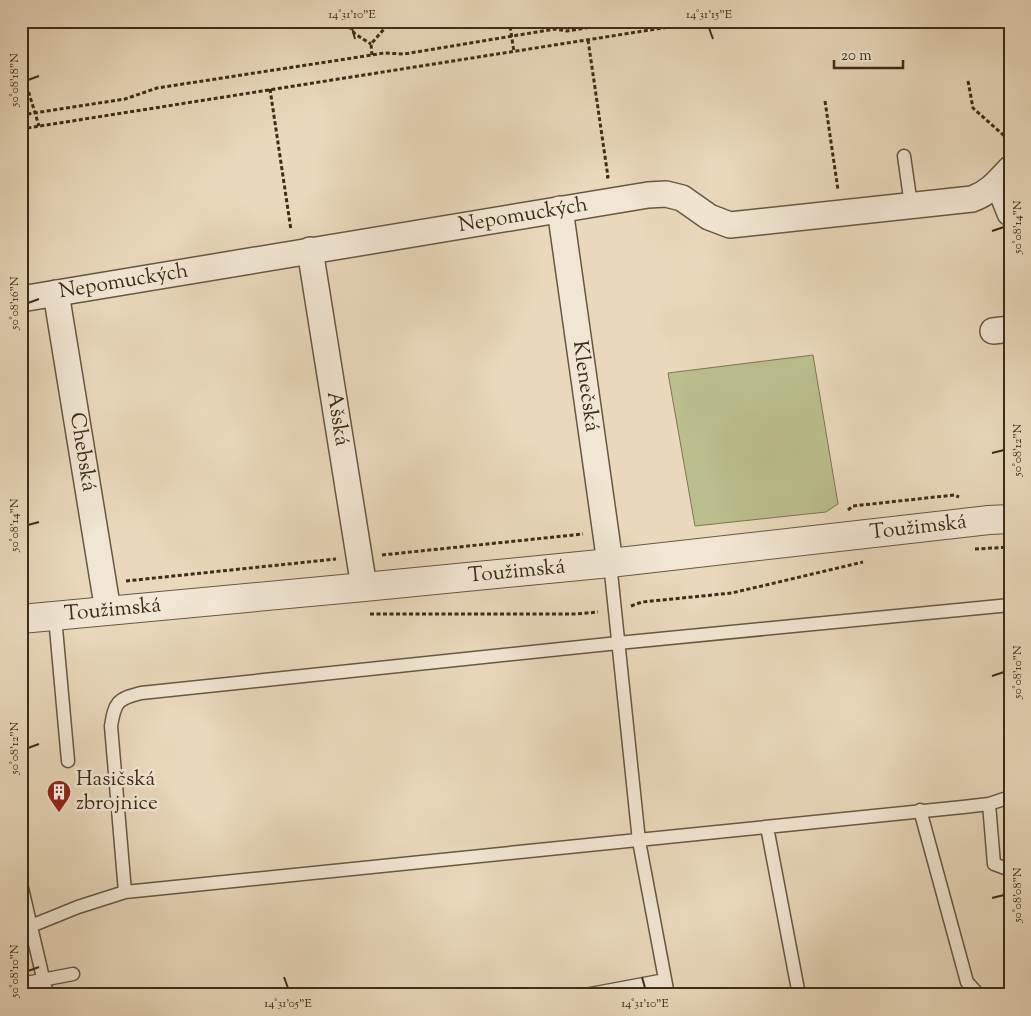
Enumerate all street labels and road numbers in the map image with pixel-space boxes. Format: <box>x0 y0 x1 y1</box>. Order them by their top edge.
street label: Nepomuckých <box>456 190 590 241</box>
street label: Nepomuckých <box>57 256 191 307</box>
street label: Klenečská <box>564 339 606 434</box>
street label: Ašská <box>318 389 356 449</box>
street label: Chebská <box>61 410 103 494</box>
street label: Toužimská <box>868 508 969 548</box>
street label: Toužimská <box>467 552 567 592</box>
street label: Toužimská <box>63 591 163 630</box>

